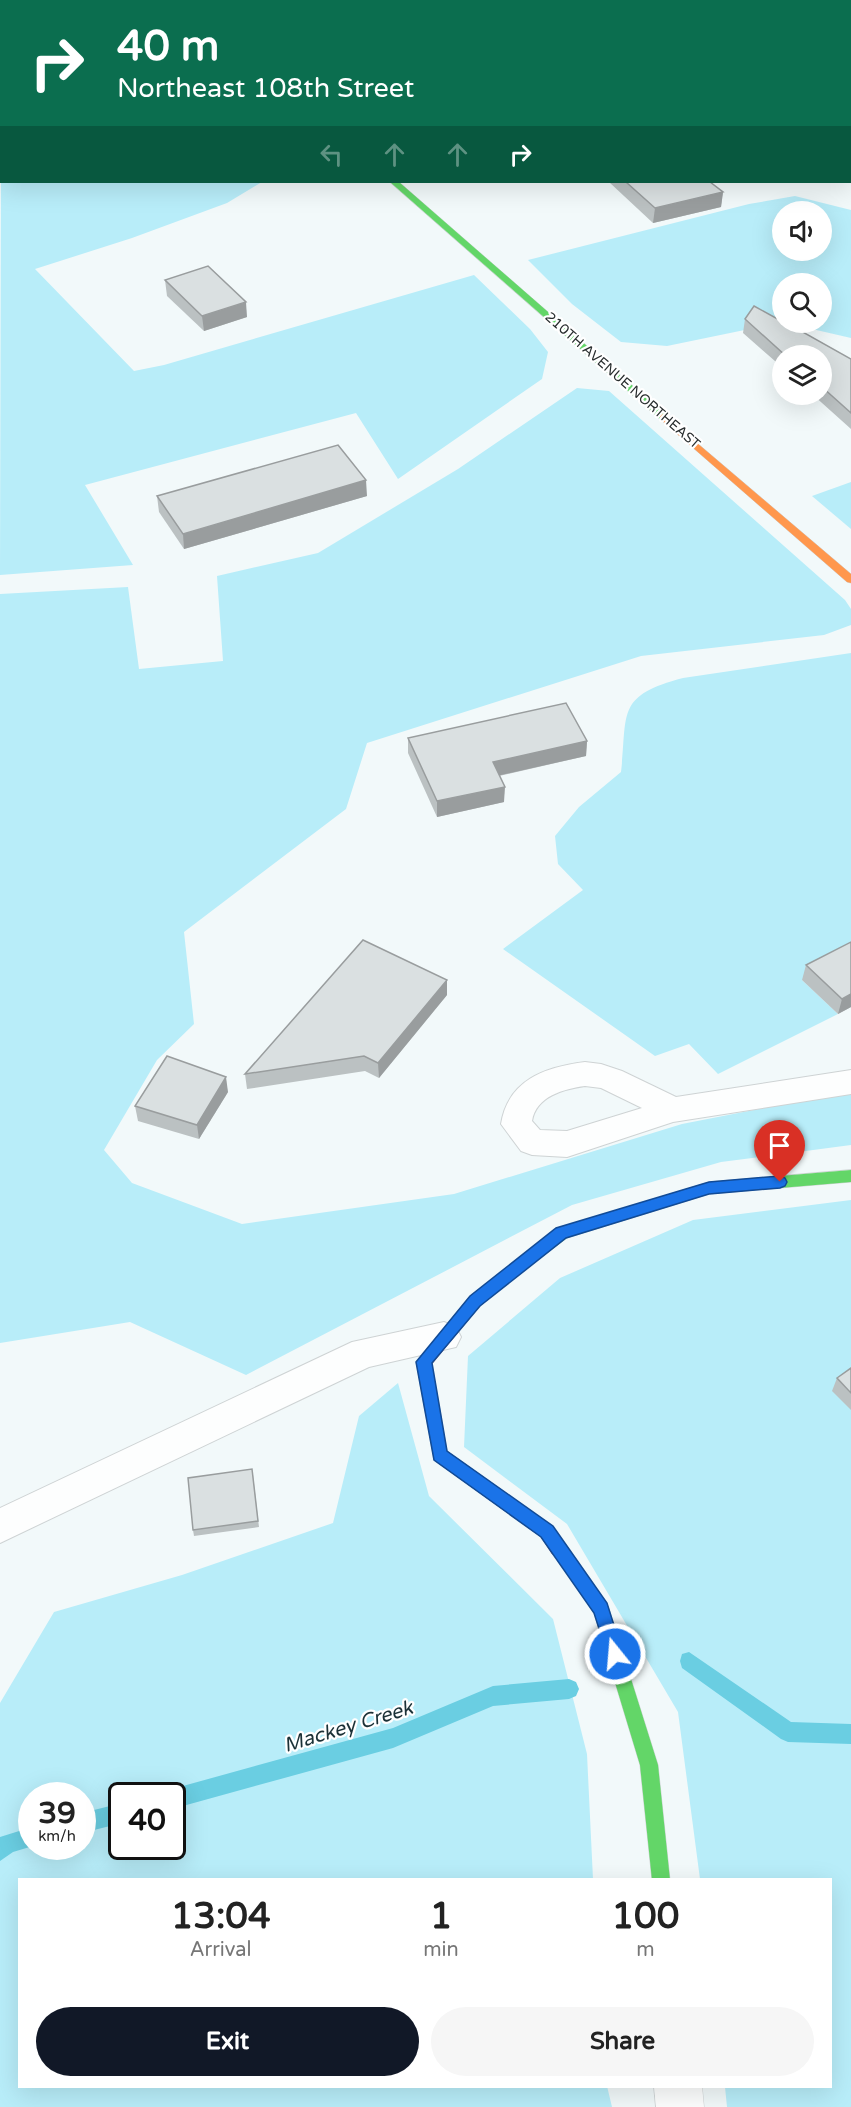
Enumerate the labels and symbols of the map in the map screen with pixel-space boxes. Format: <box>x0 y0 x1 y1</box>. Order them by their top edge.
street label: 210TH AVENUE NORTHEAST <box>542 308 704 453</box>
pin <box>754 1120 805 1182</box>
position arrow <box>583 1622 647 1686</box>
water label: Mackey Creek <box>281 1695 418 1758</box>
speed limit sign: 40 <box>108 1782 186 1860</box>

